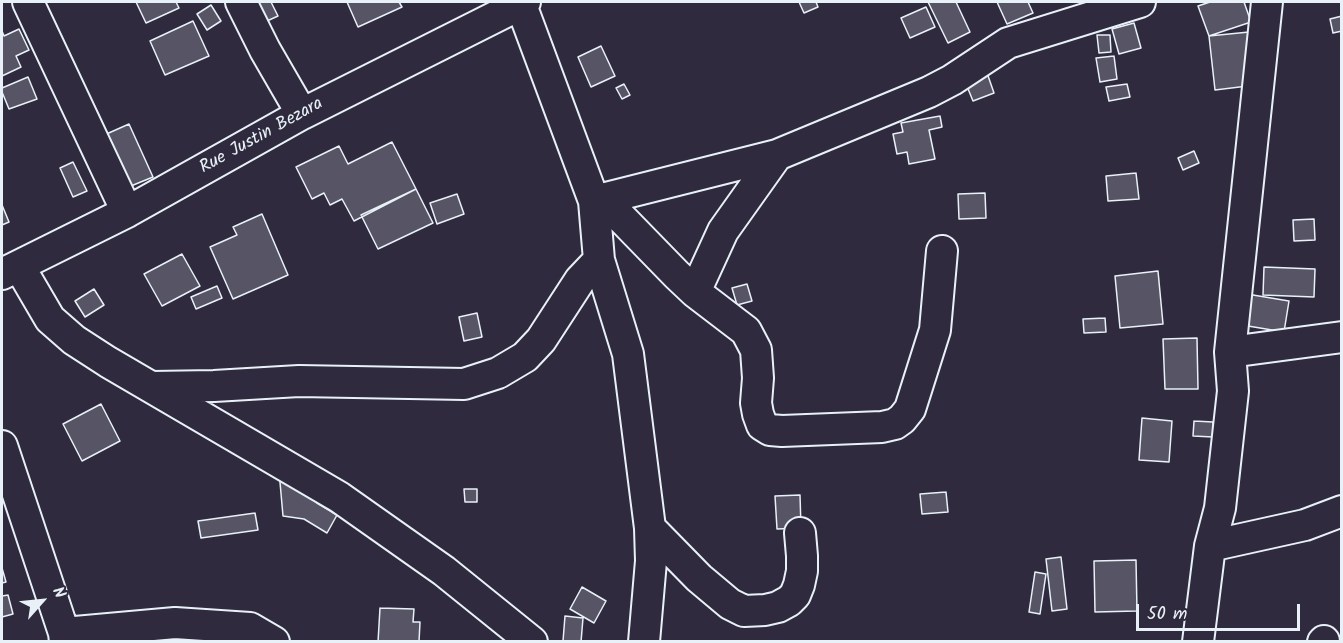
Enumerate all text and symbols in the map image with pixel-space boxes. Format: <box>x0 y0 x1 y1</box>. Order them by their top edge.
street label: Rue Justin Bezara <box>197 94 327 180</box>
north arrow <box>12 571 72 631</box>
text: N <box>45 582 72 603</box>
scale bar <box>1139 592 1302 630</box>
text: 50 m <box>1147 600 1187 629</box>

